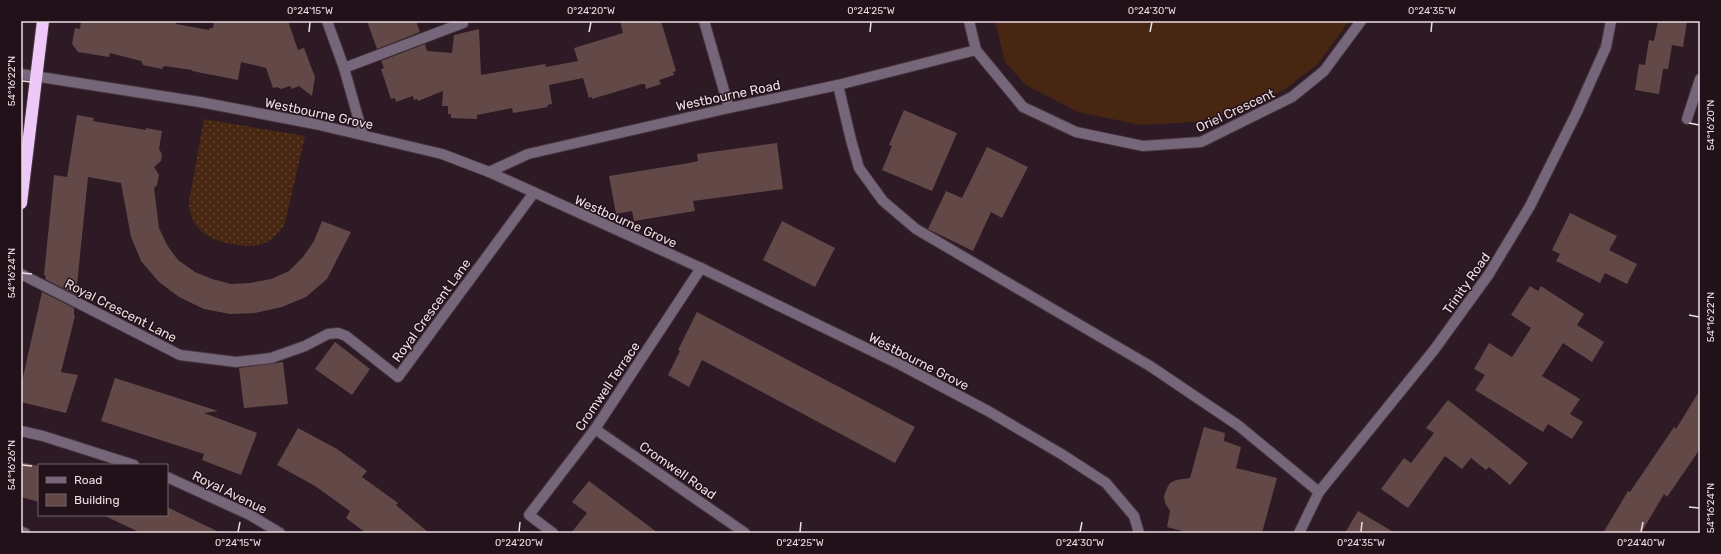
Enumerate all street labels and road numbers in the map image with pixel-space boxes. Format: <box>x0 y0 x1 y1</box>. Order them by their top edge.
street label: Westbourne Road <box>675 77 782 114</box>
street label: Oriel Crescent <box>1193 86 1277 135</box>
street label: Westbourne Grove <box>263 95 375 132</box>
street label: Westbourne Grove <box>572 192 679 251</box>
street label: Trinity Road <box>1440 250 1493 317</box>
street label: Royal Crescent Lane <box>389 256 474 365</box>
street label: Royal Crescent Lane <box>62 276 179 345</box>
street label: Westbourne Grove <box>866 330 971 393</box>
street label: Cromwell Terrace <box>572 339 643 434</box>
street label: Cromwell Road <box>636 438 719 502</box>
street label: Royal Avenue <box>190 468 270 517</box>

